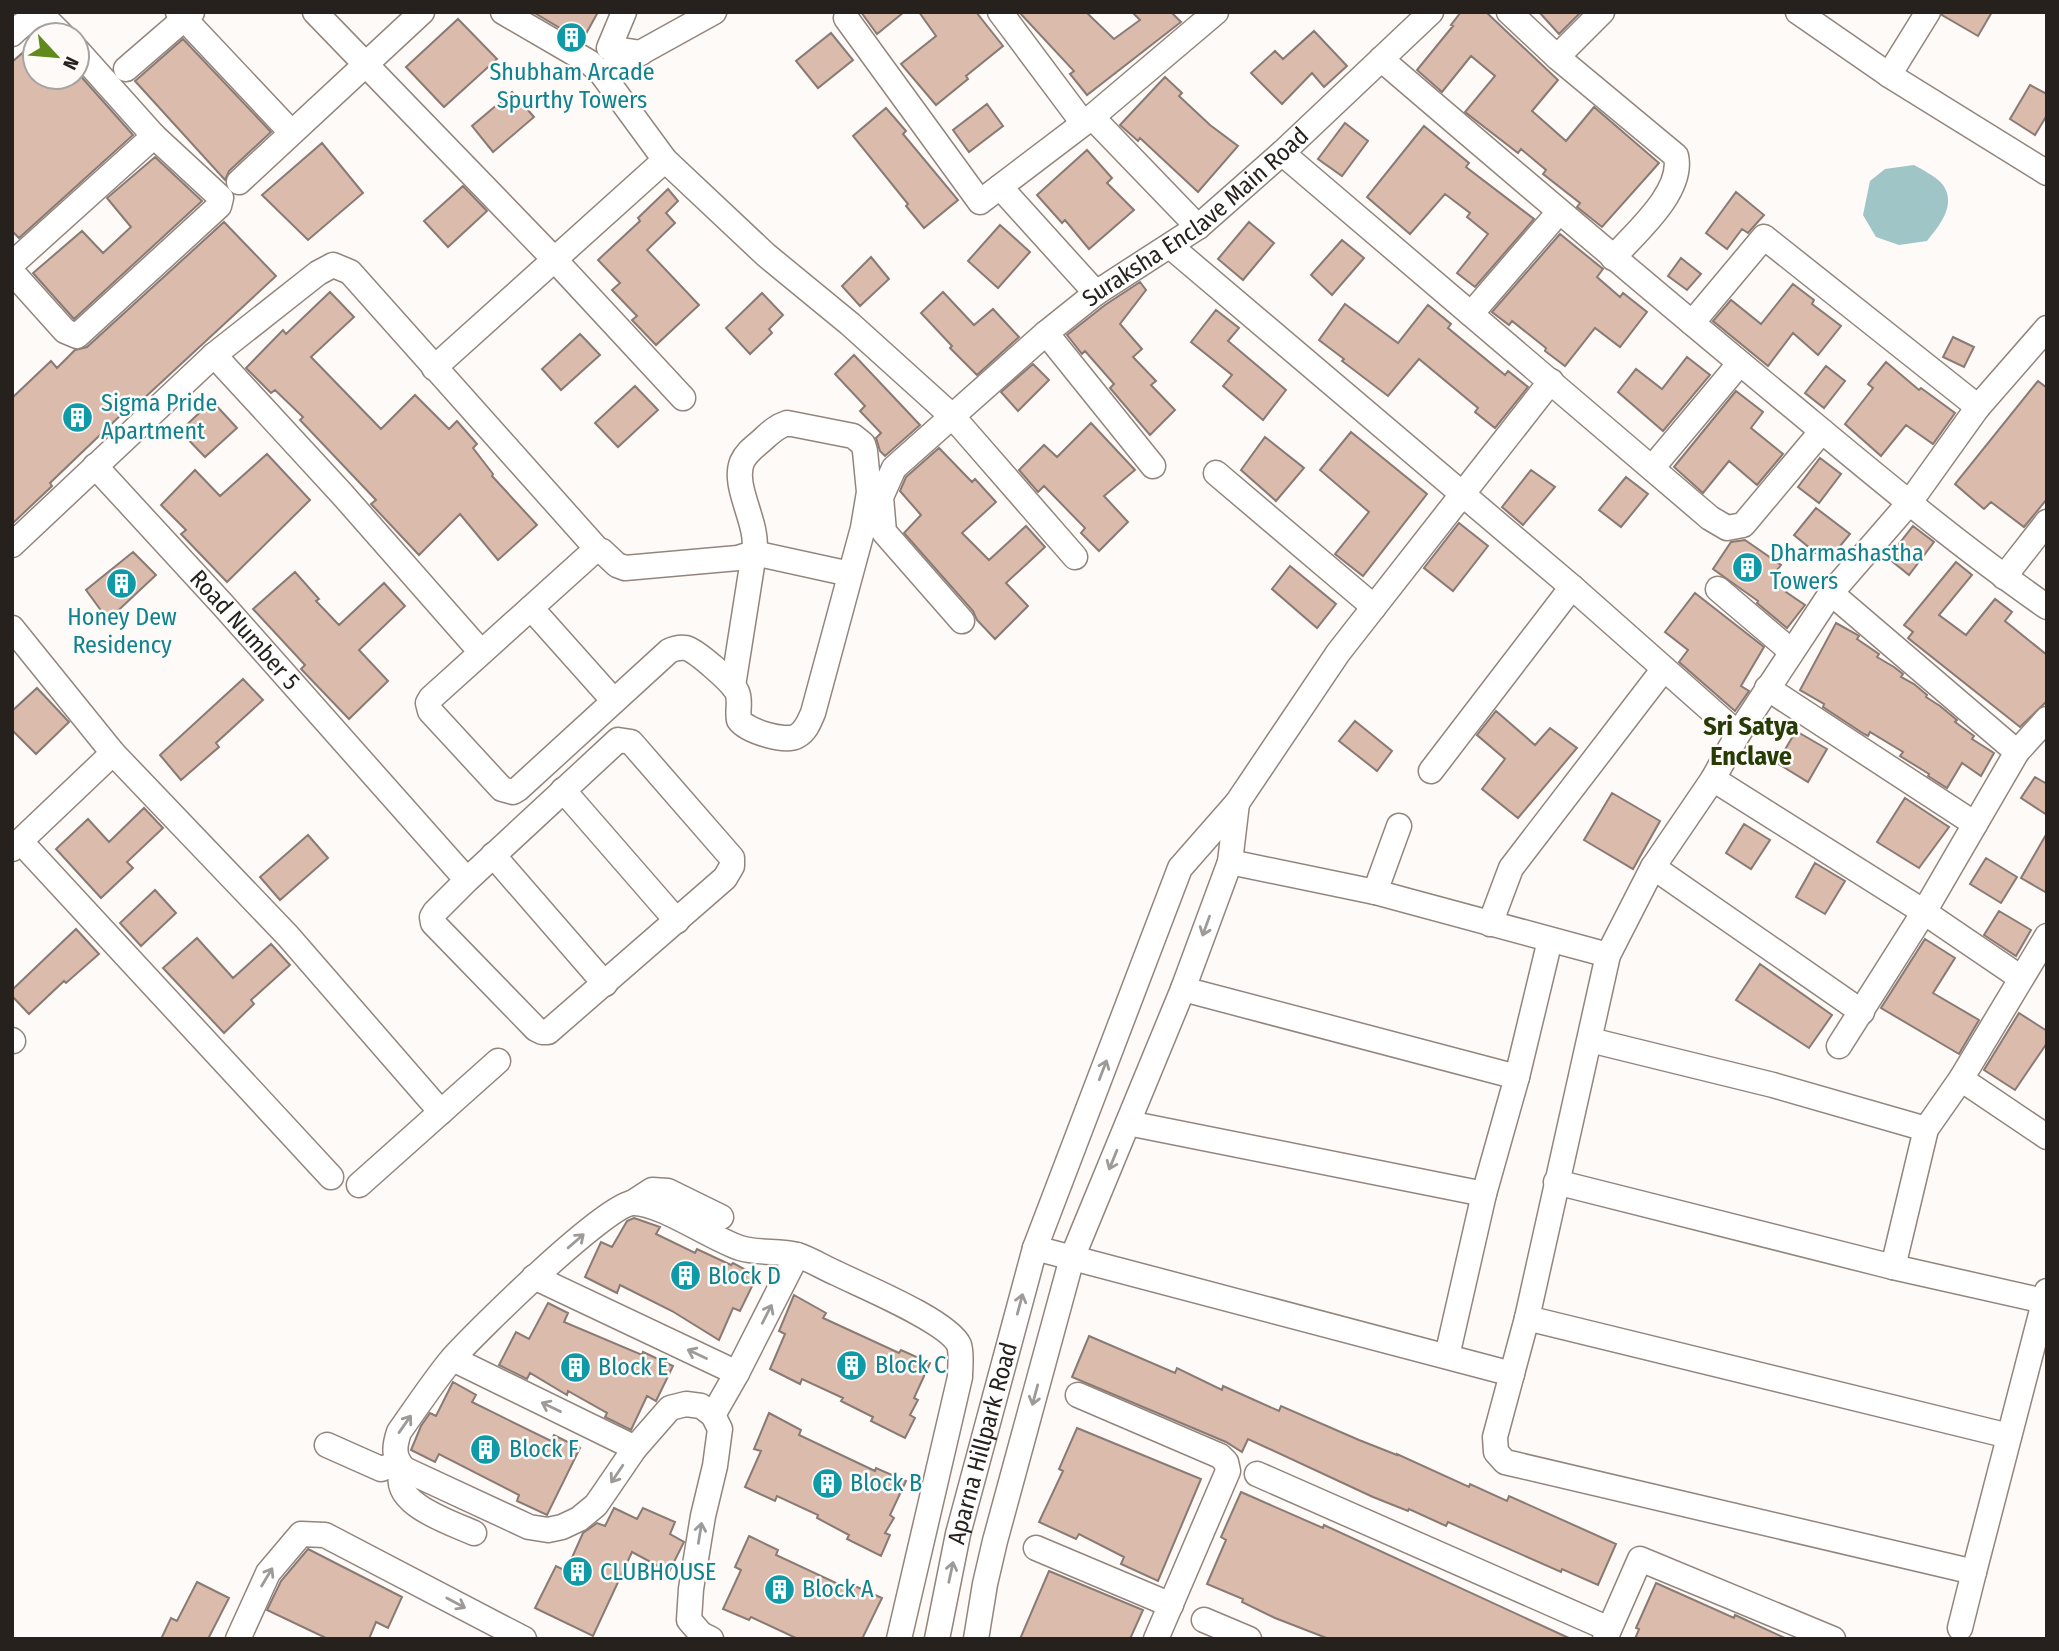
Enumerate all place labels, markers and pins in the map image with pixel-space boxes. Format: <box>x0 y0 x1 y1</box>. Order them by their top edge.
building icon: Shubham Arcade Spurthy Towers <box>555 21 589 55</box>
place label: Shubham Arcade Spurthy Towers <box>489 58 655 114</box>
place label: Sigma Pride Apartment <box>101 389 217 445</box>
building icon: Sigma Pride Apartment <box>61 400 95 434</box>
place label: Dharmashastha Towers <box>1770 539 1924 595</box>
building icon: Dharmashastha Towers <box>1730 550 1764 584</box>
building icon: Honey Dew Residency <box>105 566 139 600</box>
place label: Honey Dew Residency <box>67 603 177 659</box>
building icon: Block D <box>668 1259 702 1293</box>
place label: Block D <box>708 1262 781 1290</box>
building icon: Block C <box>835 1348 869 1382</box>
building icon: Block E <box>558 1350 592 1384</box>
place label: Block C <box>875 1351 946 1379</box>
place label: Block E <box>598 1353 668 1381</box>
building icon: Block F <box>469 1432 503 1466</box>
place label: Block F <box>509 1435 579 1463</box>
building icon: Block B <box>810 1466 844 1500</box>
place label: Block B <box>850 1469 922 1497</box>
building icon: CLUBHOUSE <box>560 1555 594 1589</box>
place label: CLUBHOUSE <box>600 1558 716 1586</box>
building icon: Block A <box>762 1572 796 1606</box>
place label: Block A <box>802 1575 874 1603</box>

